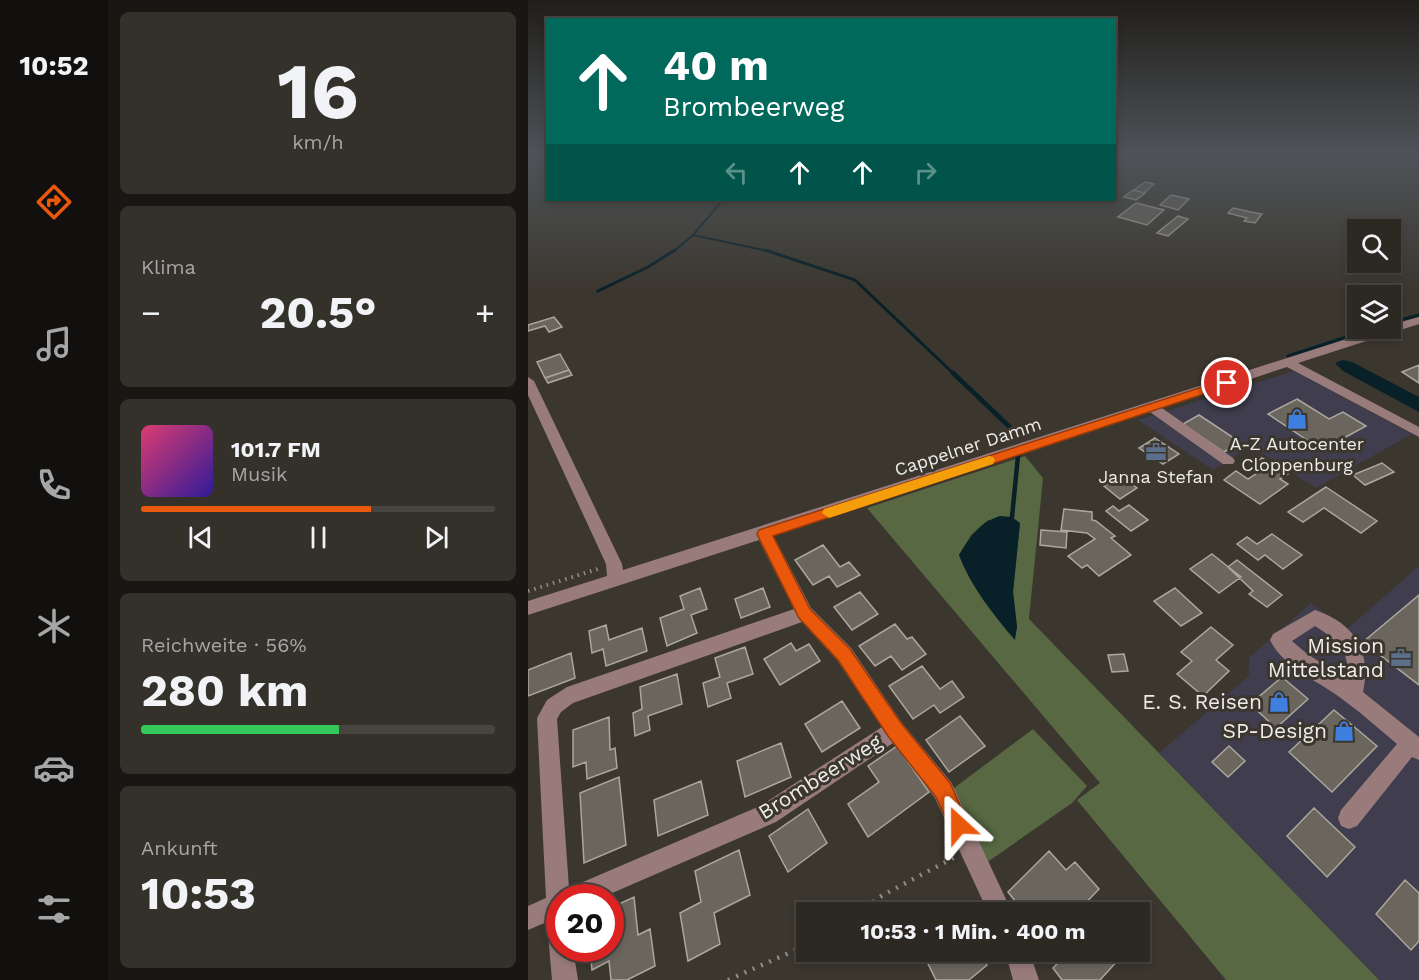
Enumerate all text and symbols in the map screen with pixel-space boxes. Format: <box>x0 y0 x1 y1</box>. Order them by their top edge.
text: 40 m <box>663 41 769 90</box>
icon: ahead <box>564 42 642 120</box>
text: 16 <box>277 45 359 137</box>
text: 10:52 <box>19 50 89 82</box>
text: Brombeerweg <box>663 91 844 123</box>
text: km/h <box>292 130 344 154</box>
icon: left <box>720 156 753 189</box>
icon: ahead <box>783 156 816 189</box>
icon: ahead <box>846 156 879 189</box>
icon: right <box>909 156 942 189</box>
icon: directions <box>33 181 75 223</box>
map controls <box>1347 219 1401 339</box>
button: search <box>1347 219 1401 273</box>
text: Klima <box>141 255 196 279</box>
button: layers <box>1347 285 1401 339</box>
text: 20.5° <box>260 286 376 339</box>
text: − <box>141 293 161 332</box>
text: + <box>475 293 495 332</box>
icon: music <box>33 323 75 365</box>
pin <box>1201 357 1252 408</box>
icon: arrive <box>1210 366 1243 399</box>
shop icon: A-Z Autocenter Cloppenburg <box>1285 407 1309 431</box>
street label: Cappelner Damm <box>892 413 1044 480</box>
place label: A-Z Autocenter Cloppenburg <box>1230 433 1364 475</box>
text: 101.7 FM <box>231 437 321 462</box>
office icon: Janna Stefan <box>1144 440 1168 464</box>
text: Musik <box>231 462 287 486</box>
icon: phone <box>33 464 75 506</box>
place label: Janna Stefan <box>1098 466 1214 487</box>
icon: previous <box>184 521 217 554</box>
icon: pause <box>302 521 335 554</box>
icon: next <box>420 521 453 554</box>
icon: climate <box>33 605 75 647</box>
text: Reichweite · 56% <box>141 633 307 657</box>
place label: Mission Mittelstand <box>1268 633 1384 682</box>
office icon: Mission Mittelstand <box>1389 646 1413 670</box>
text: 280 km <box>141 664 308 717</box>
place label: E. S. Reisen <box>1142 689 1262 714</box>
shop icon: E. S. Reisen <box>1267 690 1291 714</box>
place label: SP-Design <box>1222 718 1327 743</box>
shop icon: SP-Design <box>1332 719 1356 743</box>
street label: Brombeerweg <box>753 728 887 825</box>
icon: car <box>33 747 75 789</box>
position arrow <box>927 793 991 857</box>
text: Ankunft <box>141 836 218 860</box>
text: 10:53 <box>141 867 256 920</box>
speed limit sign: 20 <box>546 884 624 962</box>
icon: filters <box>33 888 75 930</box>
text: 10:53 · 1 Min. · 400 m <box>861 919 1085 944</box>

